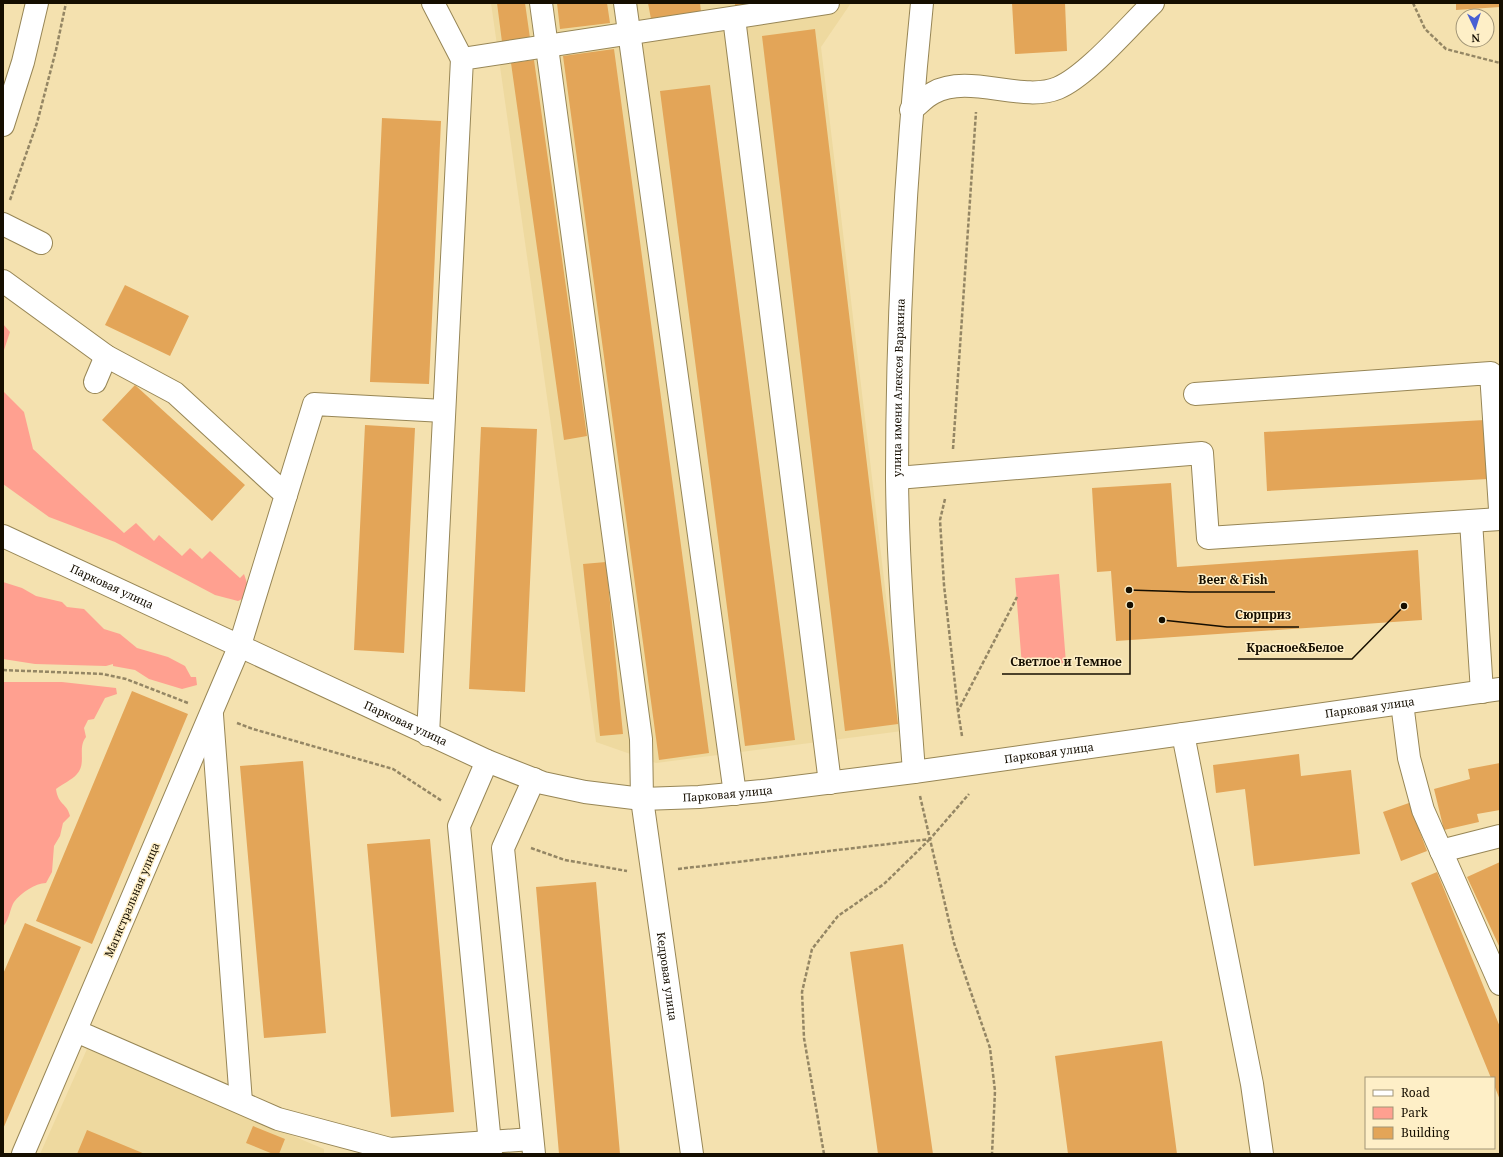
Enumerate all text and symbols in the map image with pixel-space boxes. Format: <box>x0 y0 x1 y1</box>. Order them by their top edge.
north arrow <box>1455 8 1495 48</box>
text: N <box>1471 31 1481 46</box>
street label: улица имени Алексея Варакина <box>889 298 908 477</box>
street label: Парковая улица <box>68 560 156 612</box>
callout: Beer & Fish <box>1190 568 1275 592</box>
text: Beer & Fish <box>1198 571 1268 588</box>
callout: Сюрприз <box>1227 603 1299 627</box>
text: Сюрприз <box>1235 606 1291 623</box>
callout: Красное&Белое <box>1238 635 1352 659</box>
text: Красное&Белое <box>1246 639 1344 656</box>
callout: Светлое и Темное <box>1002 650 1130 674</box>
text: Светлое и Темное <box>1010 653 1122 670</box>
street label: Парковая улица <box>1324 693 1415 721</box>
street label: Парковая улица <box>362 697 450 749</box>
street label: Парковая улица <box>1003 739 1095 766</box>
street label: Парковая улица <box>682 782 773 805</box>
street label: Магистральная улица <box>101 840 163 959</box>
street label: Кедровая улица <box>654 931 681 1022</box>
legend <box>1365 1077 1495 1149</box>
text: Road <box>1401 1084 1431 1101</box>
text: Park <box>1401 1104 1429 1121</box>
text: Building <box>1401 1124 1450 1141</box>

